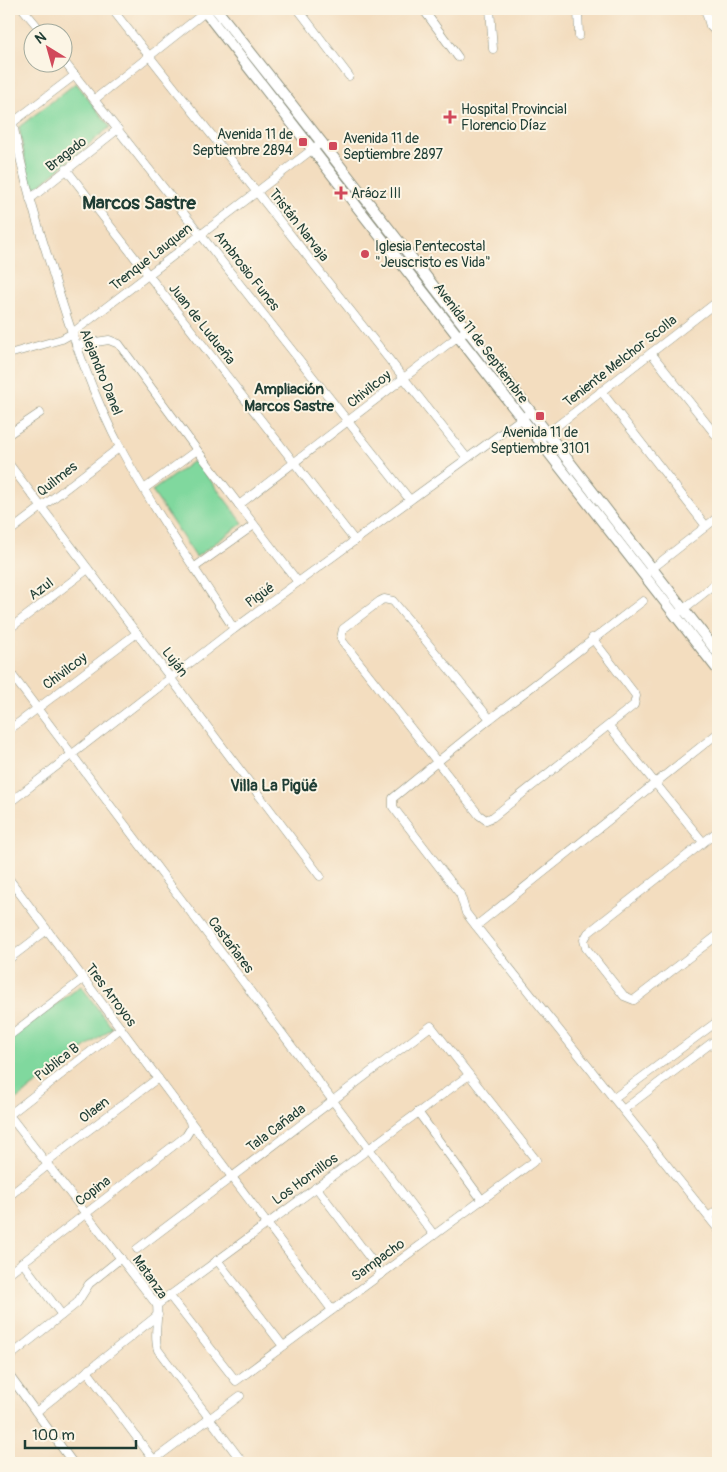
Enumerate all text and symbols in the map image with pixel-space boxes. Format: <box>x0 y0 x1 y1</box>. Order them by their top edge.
north arrow <box>22 22 72 72</box>
text: N <box>32 28 49 48</box>
place label: Hospital Provincial Florencio Díaz <box>461 101 567 134</box>
marker: Hospital Provincial Florencio Díaz <box>443 110 457 124</box>
place label: Avenida 11 de Septiembre 2894 <box>192 126 293 159</box>
place label: Avenida 11 de Septiembre 2897 <box>343 130 444 163</box>
street label: Bragado <box>42 133 90 175</box>
marker: Avenida 11 de Septiembre 2894 <box>297 136 309 148</box>
marker: Avenida 11 de Septiembre 2897 <box>327 140 339 152</box>
street label: Tristán Narvaja <box>265 185 333 265</box>
place label: Aráoz III <box>351 185 401 202</box>
marker: Aráoz III <box>335 187 347 199</box>
district label: Marcos Sastre <box>82 191 196 215</box>
street label: Trenque Lauquen <box>107 220 195 294</box>
street label: Ambrosio Funes <box>211 228 284 315</box>
place label: Iglesia Pentecostal "Jeuscristo es Vida" <box>375 238 491 271</box>
marker: Iglesia Pentecostal "Jeuscristo es Vida" <box>359 248 371 260</box>
street label: Avenida 11 de Septiembre <box>430 279 532 407</box>
street label: Juan de Ludueña <box>165 280 239 368</box>
street label: Teniente Melchor Scolla <box>560 311 680 411</box>
street label: Alejandro Danel <box>76 326 126 418</box>
street label: Chivilcoy <box>344 367 394 411</box>
district label: Ampliación Marcos Sastre <box>244 380 334 416</box>
marker: Avenida 11 de Septiembre 3101 <box>534 410 546 422</box>
place label: Avenida 11 de Septiembre 3101 <box>491 424 589 457</box>
street label: Quilmes <box>33 457 81 500</box>
street label: Azul <box>25 574 57 604</box>
street label: Pigüé <box>242 579 278 611</box>
street label: Luján <box>158 644 192 680</box>
street label: Chivilcoy <box>40 649 90 693</box>
district label: Villa La Pigüé <box>230 776 318 796</box>
street label: Castañares <box>204 914 258 977</box>
street label: Tres Arroyos <box>82 960 141 1030</box>
street label: Publica B <box>31 1039 83 1085</box>
street label: Olaen <box>76 1093 112 1127</box>
street label: Tala Cañada <box>243 1100 309 1156</box>
street label: Los Hornillos <box>269 1149 342 1208</box>
street label: Copina <box>72 1172 114 1210</box>
street label: Sampacho <box>348 1235 408 1285</box>
street label: Matanza <box>129 1252 171 1302</box>
scale bar <box>25 1417 136 1449</box>
text: 100 m <box>32 1426 75 1445</box>

